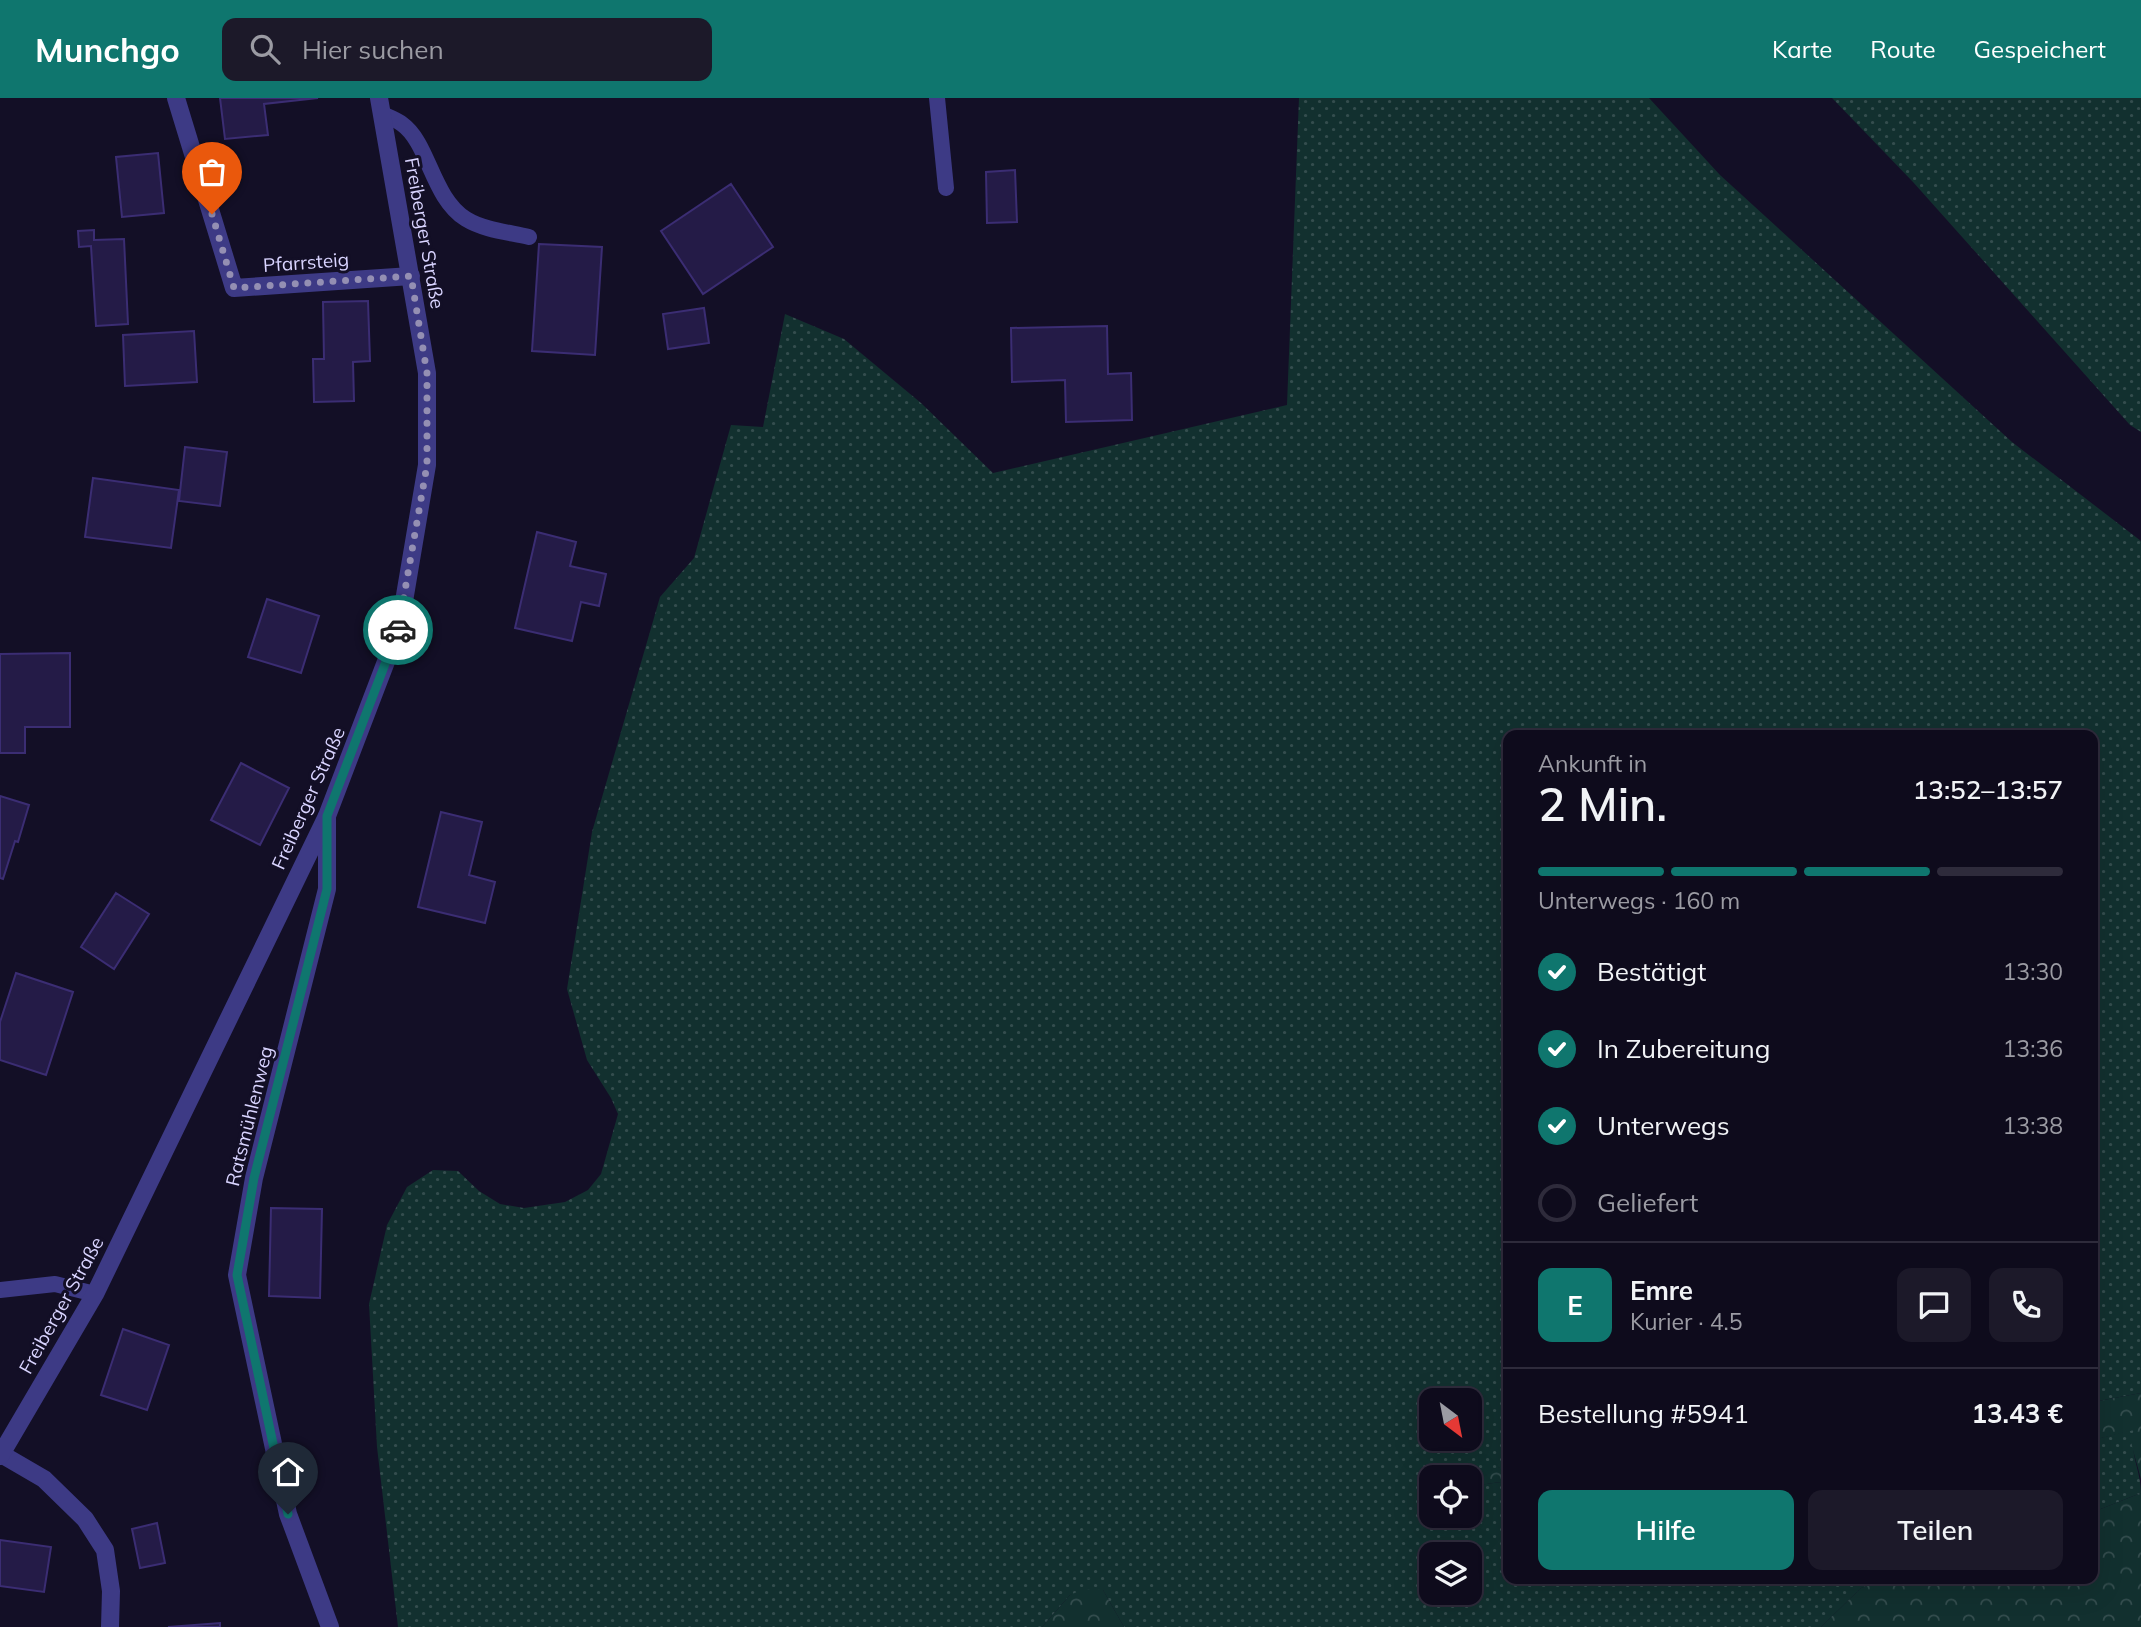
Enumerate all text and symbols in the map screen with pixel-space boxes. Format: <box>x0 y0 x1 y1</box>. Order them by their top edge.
search box <box>222 18 712 81</box>
text: Munchgo <box>35 29 180 70</box>
icon: search <box>246 30 284 68</box>
text: Hier suchen <box>302 33 444 66</box>
text: Karte <box>1772 34 1832 64</box>
text: Route <box>1870 34 1936 64</box>
text: Gespeichert <box>1974 34 2106 64</box>
pin <box>182 142 242 214</box>
icon: bag <box>193 153 231 191</box>
street label: Freiberger Straße <box>400 155 450 311</box>
street label: Pfarrsteig <box>262 247 350 277</box>
courier <box>363 595 433 665</box>
icon: car <box>379 611 417 649</box>
street label: Freiberger Straße <box>266 723 350 873</box>
text: Ankunft in <box>1538 749 1647 778</box>
text: 13:52–13:57 <box>1913 773 2063 806</box>
text: 2 Min. <box>1538 775 1667 833</box>
text: Unterwegs · 160 m <box>1538 886 1740 915</box>
icon: check <box>1538 953 1576 991</box>
text: Bestätigt <box>1597 955 1706 988</box>
text: 13:30 <box>2003 957 2063 986</box>
icon: check <box>1538 1030 1576 1068</box>
text: In Zubereitung <box>1597 1032 1770 1065</box>
text: 13:36 <box>2003 1034 2063 1063</box>
street label: Ratsmühlenweg <box>220 1044 278 1188</box>
icon: check <box>1538 1107 1576 1145</box>
text: Unterwegs <box>1597 1109 1730 1142</box>
text: 13:38 <box>2003 1111 2063 1140</box>
text: Geliefert <box>1597 1186 1698 1219</box>
street label: Freiberger Straße <box>13 1232 109 1378</box>
button: chat <box>1897 1268 1971 1342</box>
button: phone <box>1989 1268 2063 1342</box>
text: Emre <box>1630 1274 1693 1307</box>
text: E <box>1567 1289 1583 1322</box>
text: Kurier · 4.5 <box>1630 1307 1742 1336</box>
north arrow <box>1419 1388 1482 1451</box>
map controls <box>1419 1388 1482 1605</box>
text: Bestellung #5941 <box>1538 1397 1749 1430</box>
text: 13.43 € <box>1971 1397 2063 1430</box>
pin <box>258 1442 318 1514</box>
icon: home <box>269 1453 307 1491</box>
button: locate <box>1419 1465 1482 1528</box>
button: Hilfe <box>1538 1490 1794 1570</box>
button: Teilen <box>1808 1490 2063 1570</box>
button: layers <box>1419 1542 1482 1605</box>

